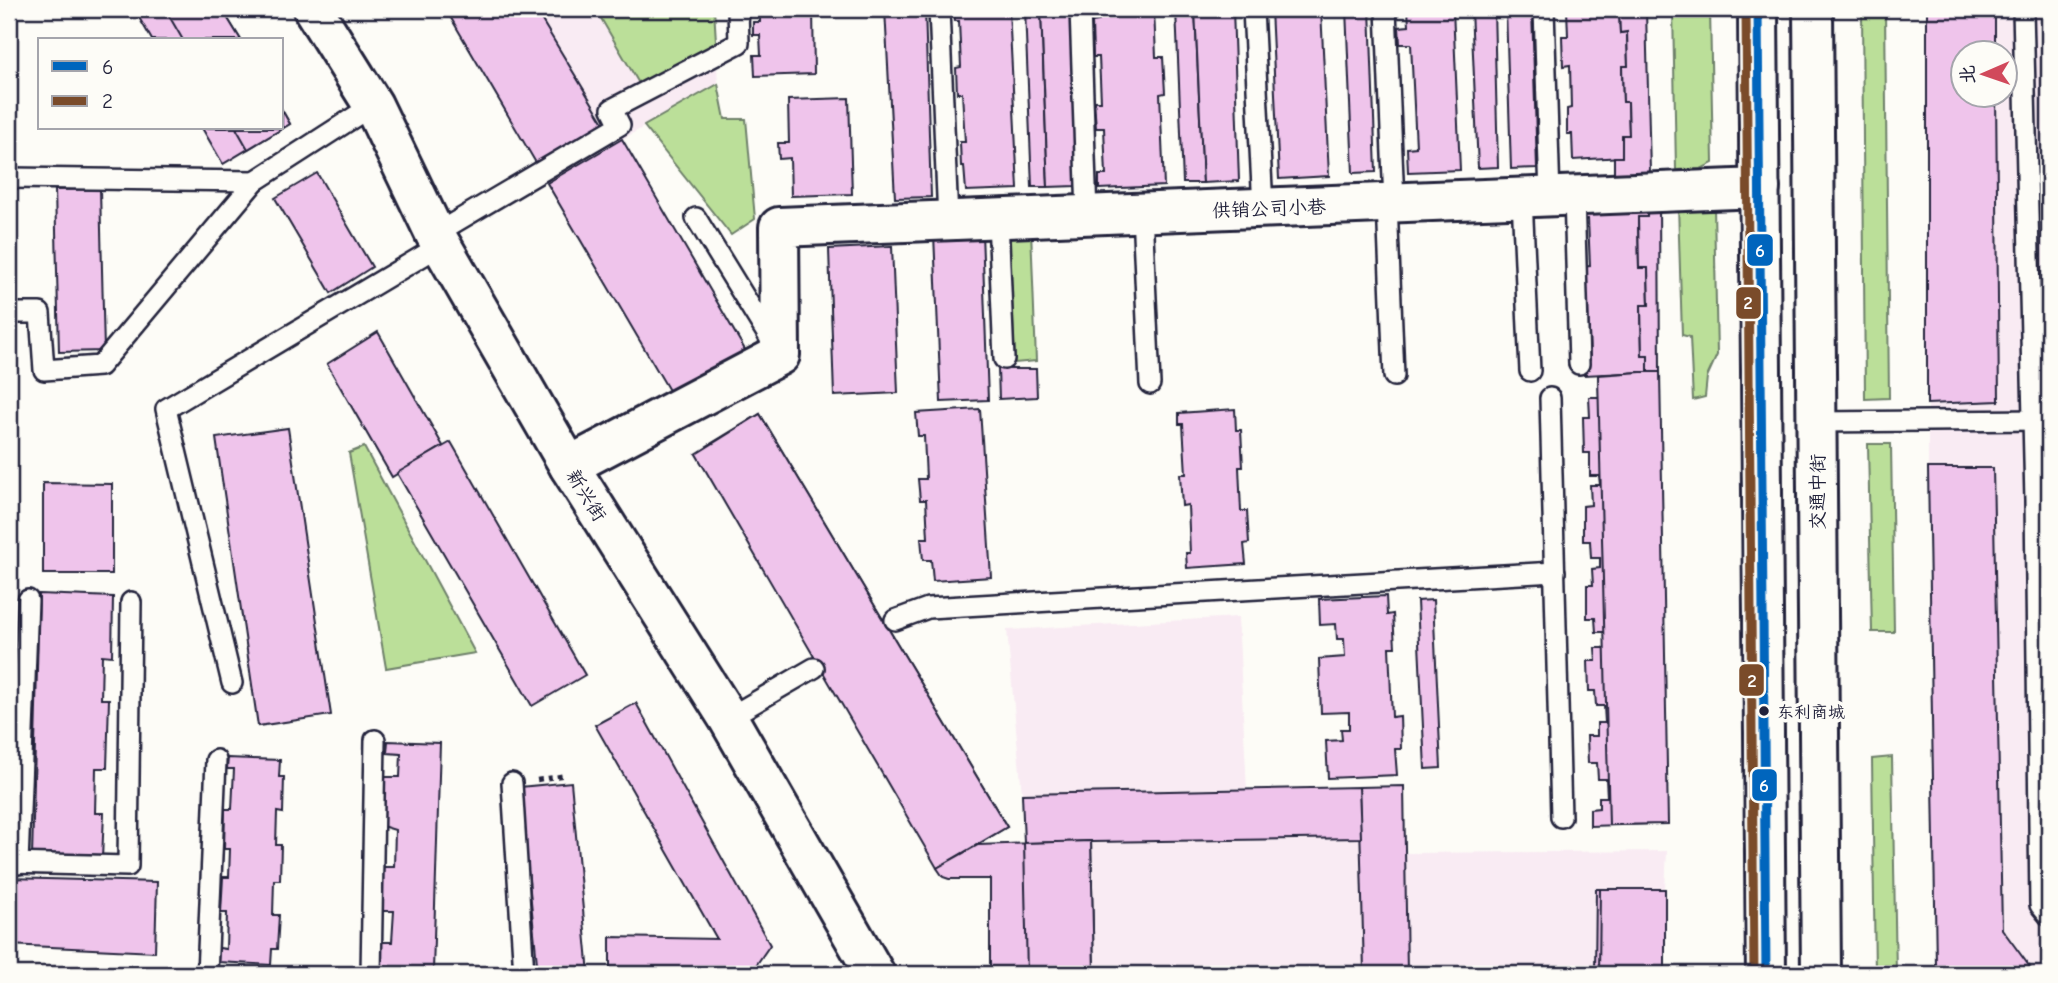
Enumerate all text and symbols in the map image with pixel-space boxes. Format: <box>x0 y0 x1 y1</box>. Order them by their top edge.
legend <box>38 38 284 130</box>
north arrow <box>1950 38 2020 108</box>
text: 6 <box>102 55 113 79</box>
text: 北 <box>1957 65 1979 84</box>
text: 2 <box>102 89 113 113</box>
street label: 供销公司小巷 <box>1212 196 1326 222</box>
line badge: 6 <box>1746 233 1774 267</box>
text: 6 <box>1755 240 1765 262</box>
line badge: 2 <box>1735 286 1762 320</box>
text: 2 <box>1743 292 1753 314</box>
street label: 交通中街 <box>1807 454 1829 530</box>
street label: 新兴街 <box>562 466 611 526</box>
line badge: 2 <box>1738 663 1765 697</box>
text: 2 <box>1747 670 1757 692</box>
place label: 东利商城 <box>1777 703 1845 722</box>
marker: 东利商城 <box>1757 704 1771 718</box>
line badge: 6 <box>1751 768 1778 802</box>
text: 6 <box>1759 775 1769 797</box>

